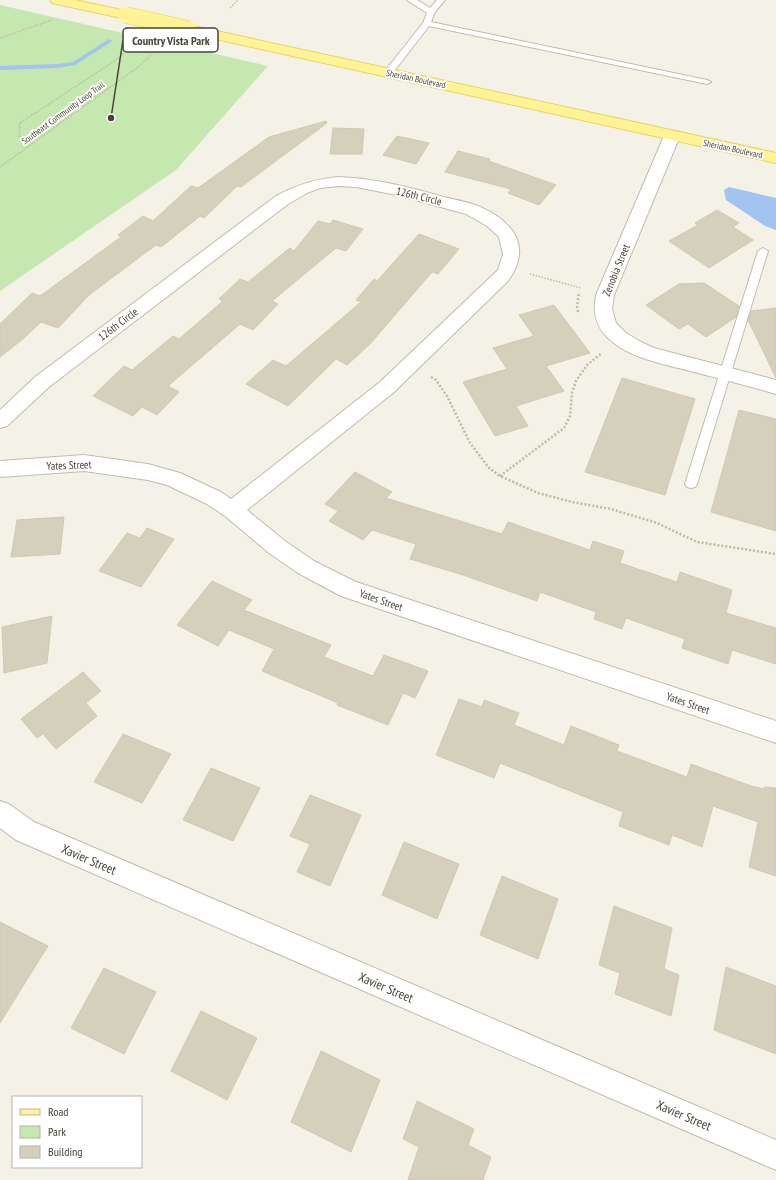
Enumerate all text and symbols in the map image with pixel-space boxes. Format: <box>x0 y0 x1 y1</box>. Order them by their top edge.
callout: Country Vista Park <box>123 28 218 52</box>
text: Country Vista Park <box>132 33 210 48</box>
street label: Sheridan Boulevard <box>385 67 447 90</box>
street label: Southeast Community Loop Trail <box>19 78 107 146</box>
street label: Sheridan Boulevard <box>702 137 764 160</box>
street label: 126th Circle <box>395 184 444 209</box>
street label: Zenobia Street <box>599 242 633 298</box>
street label: 126th Circle <box>95 304 141 344</box>
street label: Yates Street <box>46 457 92 473</box>
street label: Yates Street <box>357 586 405 614</box>
street label: Yates Street <box>664 689 712 717</box>
street label: Xavier Street <box>59 840 119 879</box>
street label: Xavier Street <box>356 968 416 1007</box>
legend <box>12 1096 142 1168</box>
street label: Xavier Street <box>654 1096 714 1135</box>
text: Road <box>48 1104 68 1119</box>
text: Park <box>48 1124 66 1139</box>
text: Building <box>48 1144 83 1159</box>

